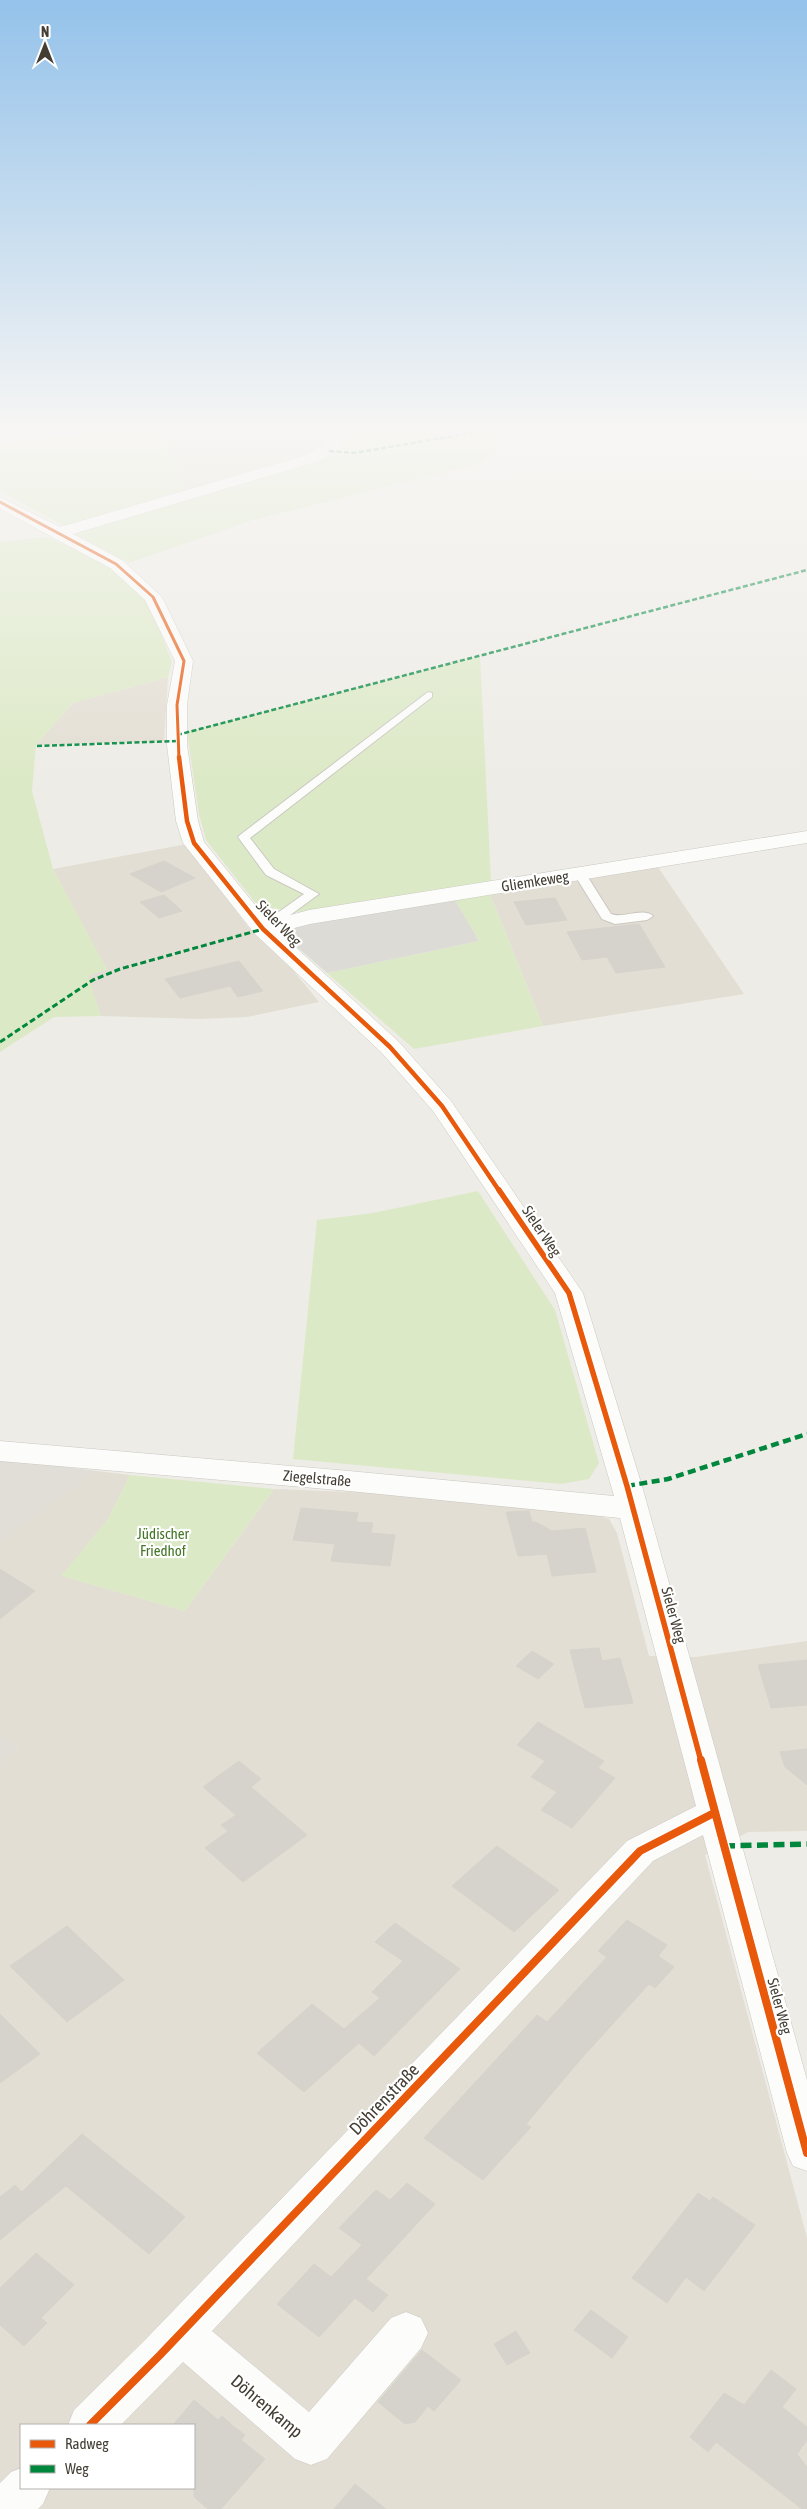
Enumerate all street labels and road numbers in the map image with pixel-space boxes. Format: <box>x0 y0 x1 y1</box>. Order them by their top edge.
street label: Gliemkeweg <box>500 867 570 895</box>
street label: Sieler Weg <box>253 896 305 950</box>
street label: Sieler Weg <box>519 1202 565 1260</box>
street label: Ziegelstraße <box>282 1467 352 1489</box>
street label: Sieler Weg <box>658 1585 690 1645</box>
street label: Sieler Weg <box>764 1976 796 2036</box>
street label: Döhrenstraße <box>345 2059 423 2139</box>
street label: Döhrenkamp <box>227 2370 307 2442</box>

